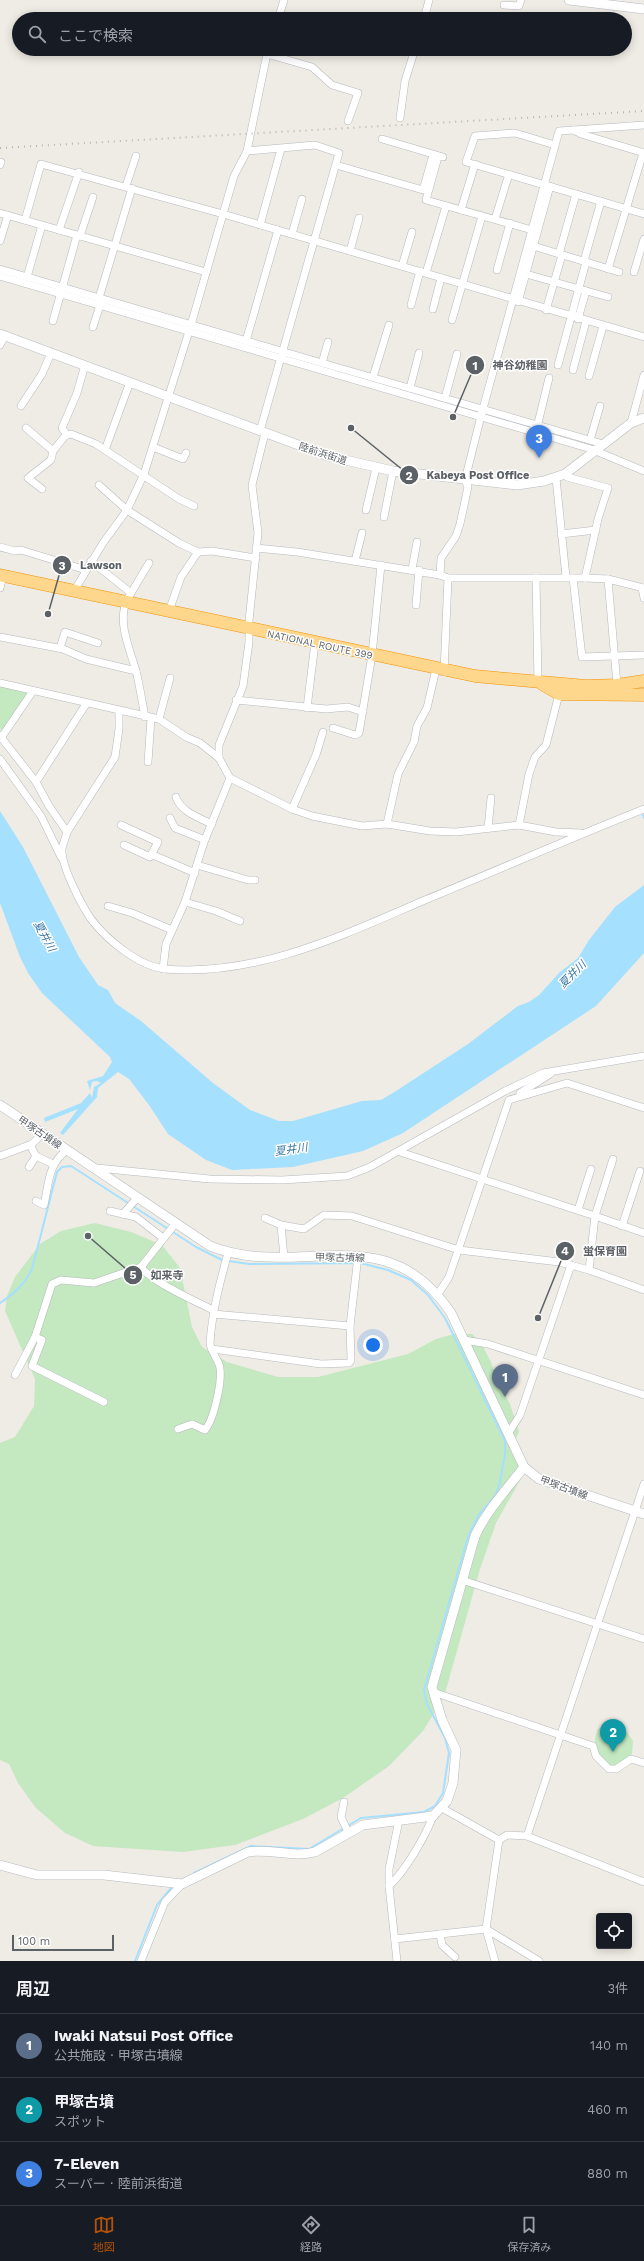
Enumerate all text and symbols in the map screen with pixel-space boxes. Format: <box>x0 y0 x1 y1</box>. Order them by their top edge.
search box <box>12 12 632 56</box>
icon: search <box>26 23 48 45</box>
text: ここで検索 <box>58 27 133 45</box>
callout: 神谷幼稚園 <box>465 354 556 377</box>
text: 1 <box>472 359 478 373</box>
text: 神谷幼稚園 <box>493 359 548 372</box>
pin: 3 <box>526 425 552 458</box>
street label: 陸前浜街道 <box>297 441 348 466</box>
callout: Kabeya Post Office <box>399 464 538 487</box>
text: 2 <box>405 469 413 483</box>
text: Kabeya Post Office <box>427 469 529 482</box>
callout: Lawson <box>52 554 130 577</box>
text: 3 <box>58 559 66 573</box>
text: Lawson <box>80 559 122 572</box>
street label: NATIONAL ROUTE 399 <box>266 628 374 661</box>
water label: 夏井川 <box>31 919 59 955</box>
water label: 夏井川 <box>556 957 589 991</box>
street label: 甲塚古墳線 <box>16 1114 64 1151</box>
water label: 夏井川 <box>274 1141 309 1158</box>
callout: 蛍保育園 <box>555 1239 635 1262</box>
text: 4 <box>561 1244 569 1258</box>
text: 蛍保育園 <box>583 1245 627 1258</box>
street label: 甲塚古墳線 <box>315 1252 365 1263</box>
callout: 如来寺 <box>123 1263 192 1286</box>
text: 5 <box>130 1268 137 1282</box>
text: 如来寺 <box>151 1269 184 1282</box>
your location <box>363 1335 383 1355</box>
pin: 1 <box>492 1364 518 1397</box>
street label: 甲塚古墳線 <box>538 1474 589 1501</box>
pin: 2 <box>600 1719 626 1752</box>
map controls <box>596 1913 632 1949</box>
button: locate <box>596 1913 632 1949</box>
scale bar <box>12 1933 114 1952</box>
text: 100 m <box>18 1935 50 1948</box>
text: 周辺 <box>16 1979 50 1999</box>
text: 3件 <box>607 1981 628 1996</box>
text: Iwaki Natsui Post Office <box>54 2027 233 2045</box>
text: 1 <box>26 2038 32 2053</box>
text: 140 m <box>590 2038 628 2053</box>
text: 公共施設 · 甲塚古墳線 <box>54 2048 183 2063</box>
text: 甲塚古墳 <box>54 2093 114 2111</box>
text: 2 <box>25 2102 33 2117</box>
text: 460 m <box>587 2102 628 2117</box>
text: スポット <box>54 2114 106 2129</box>
text: 7-Eleven <box>54 2155 119 2173</box>
text: 3 <box>25 2166 33 2181</box>
text: 880 m <box>587 2166 628 2181</box>
text: スーパー · 陸前浜街道 <box>54 2176 183 2191</box>
tab: 地図 <box>93 2214 115 2254</box>
tab: 経路 <box>300 2214 322 2254</box>
tab: 保存済み <box>507 2214 551 2254</box>

